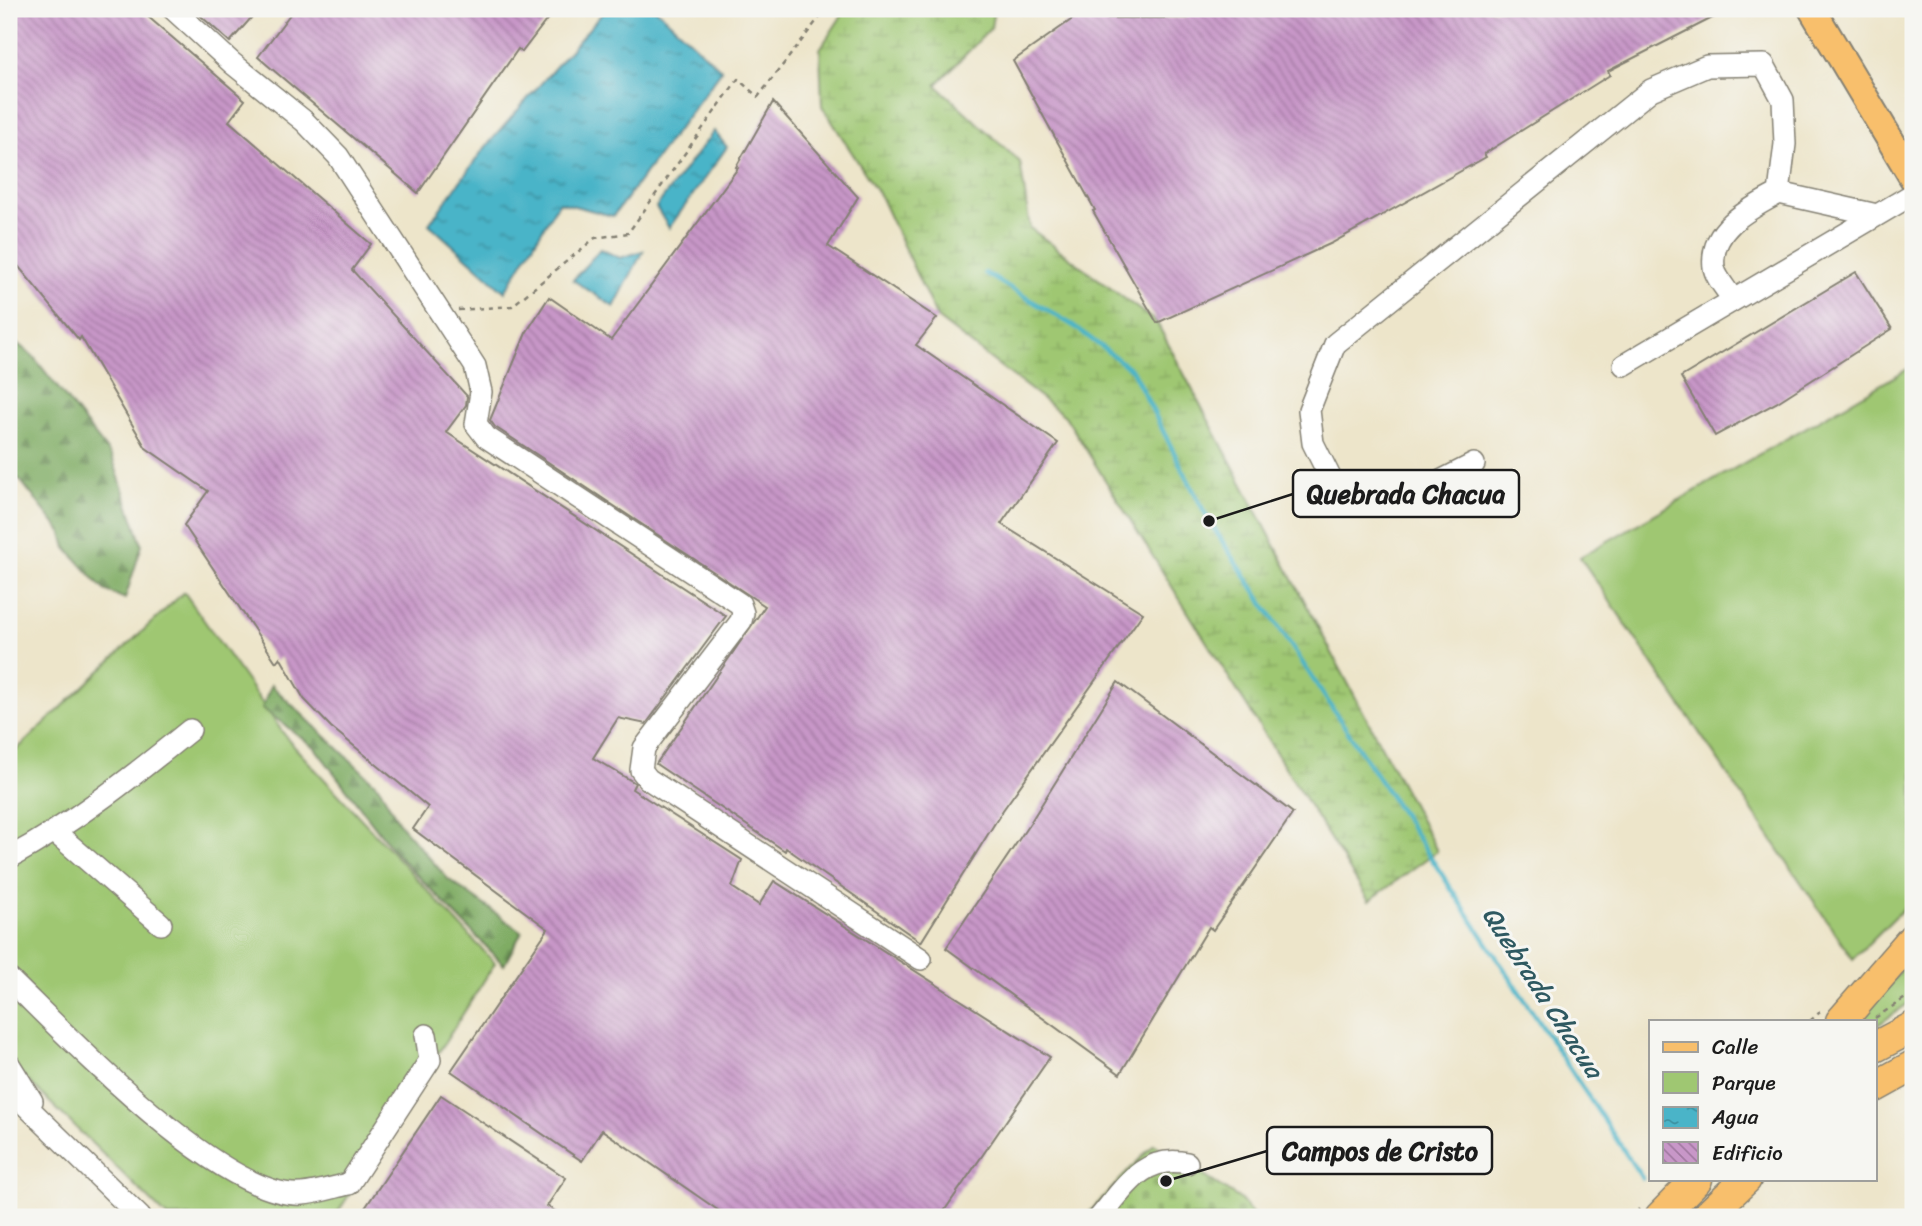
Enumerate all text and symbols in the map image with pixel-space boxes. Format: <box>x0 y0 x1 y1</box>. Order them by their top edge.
callout: Quebrada Chacua <box>1293 470 1519 517</box>
text: Quebrada Chacua <box>1307 471 1505 517</box>
water label: Quebrada Chacua <box>1470 896 1617 1089</box>
legend <box>1649 1020 1876 1180</box>
text: Calle <box>1712 1028 1759 1066</box>
text: Parque <box>1712 1064 1776 1102</box>
text: Agua <box>1711 1098 1759 1136</box>
callout: Campos de Cristo <box>1267 1127 1492 1174</box>
text: Campos de Cristo <box>1281 1128 1479 1174</box>
text: Edificio <box>1712 1134 1783 1172</box>

